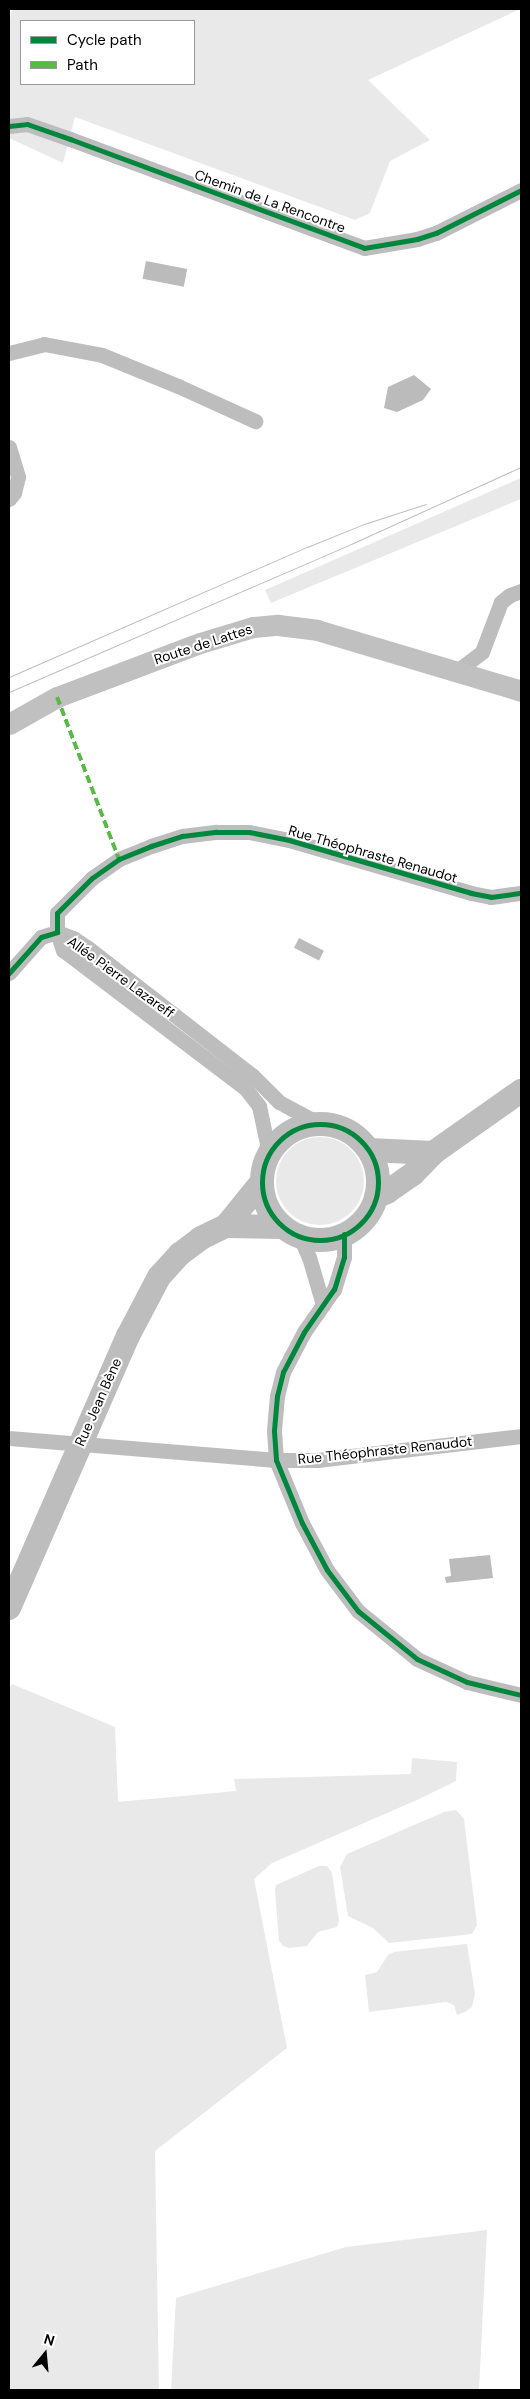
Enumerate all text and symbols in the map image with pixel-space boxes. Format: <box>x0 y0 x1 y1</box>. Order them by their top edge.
legend <box>20 20 195 85</box>
text: Cycle path <box>67 30 142 50</box>
text: Path <box>67 55 98 75</box>
street label: Chemin de La Rencontre <box>192 166 348 236</box>
street label: Route de Lattes <box>152 620 254 668</box>
street label: Rue Théophraste Renaudot <box>286 822 460 886</box>
street label: Allée Pierre Lazareff <box>64 933 178 1021</box>
street label: Rue Jean Bène <box>71 1355 125 1449</box>
street label: Rue Théophraste Renaudot <box>297 1432 473 1468</box>
north arrow <box>20 2329 70 2379</box>
text: N <box>42 2330 57 2350</box>

